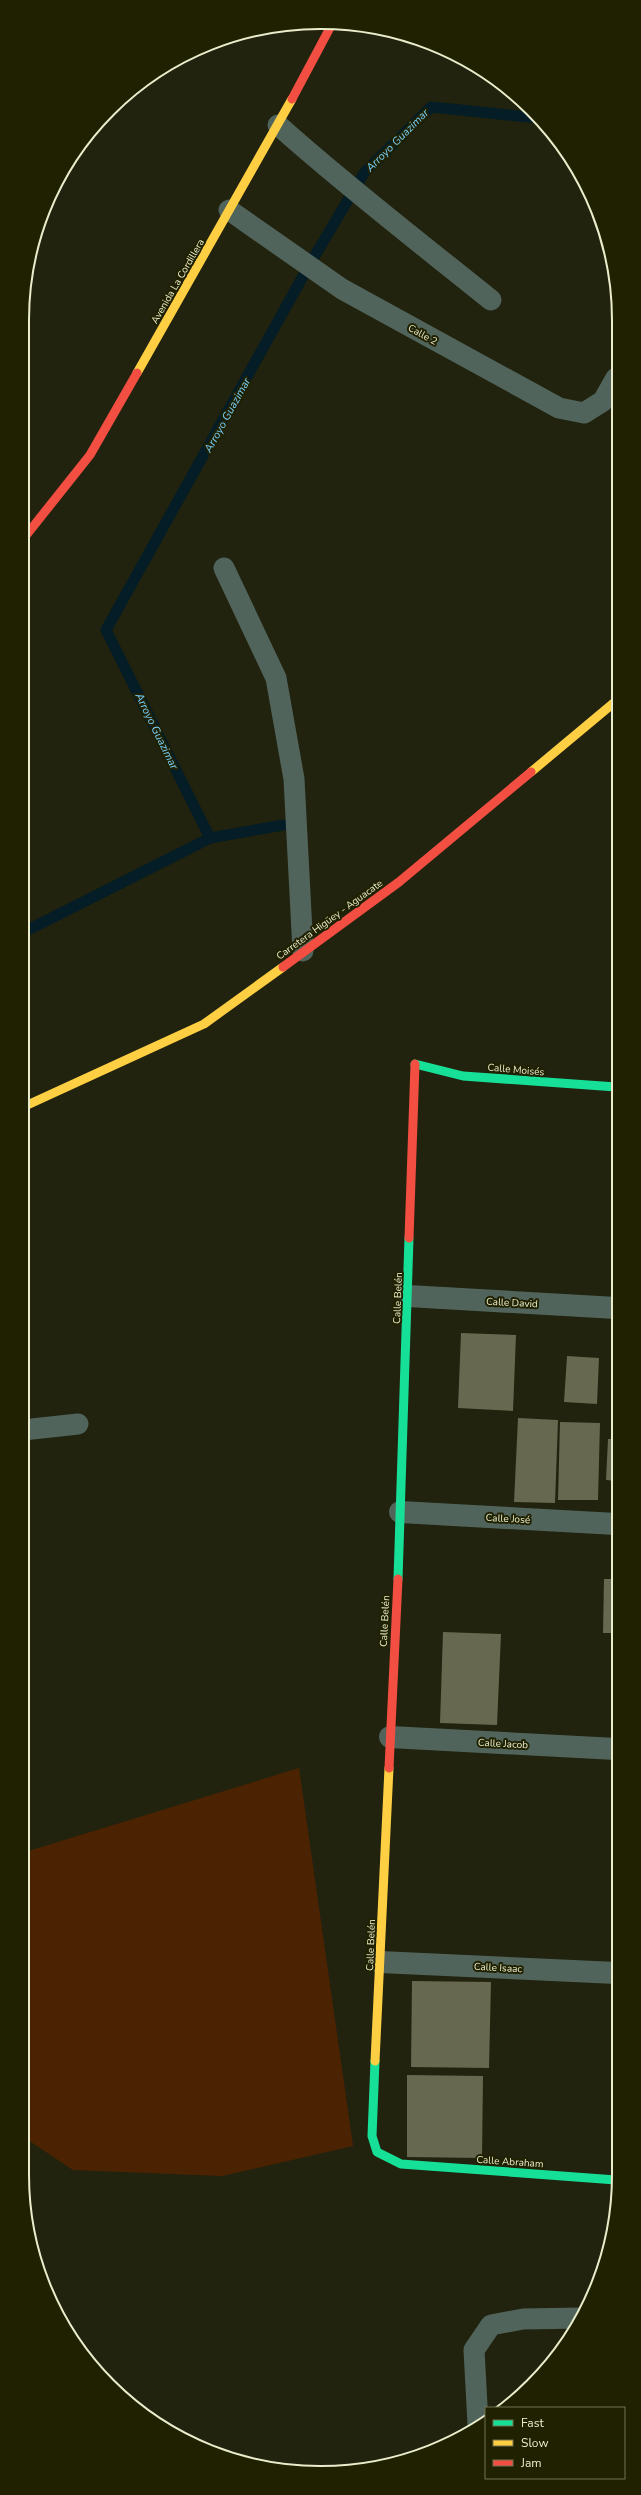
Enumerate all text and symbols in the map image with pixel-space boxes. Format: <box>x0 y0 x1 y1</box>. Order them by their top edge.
water label: Arroyo Guazimar <box>362 105 433 176</box>
street label: Avenida La Cordillera <box>148 236 208 327</box>
street label: Calle 2 <box>405 321 440 349</box>
water label: Arroyo Guazimar <box>200 374 255 456</box>
water label: Arroyo Guazimar <box>131 690 182 773</box>
street label: Carretera Higüey - Aguacate <box>274 876 386 963</box>
street label: Calle Moisés <box>487 1061 545 1079</box>
street label: Calle Belén <box>390 1272 406 1324</box>
street label: Calle David <box>486 1295 538 1311</box>
street label: Calle José <box>485 1511 531 1527</box>
street label: Calle Belén <box>377 1595 393 1647</box>
street label: Calle Jacob <box>478 1736 528 1752</box>
street label: Calle Belén <box>363 1919 379 1971</box>
street label: Calle Isaac <box>473 1960 523 1976</box>
street label: Calle Abraham <box>476 2153 544 2171</box>
legend <box>485 2407 625 2479</box>
text: Fast <box>521 2415 544 2431</box>
text: Slow <box>521 2435 549 2451</box>
text: Jam <box>520 2455 542 2471</box>

